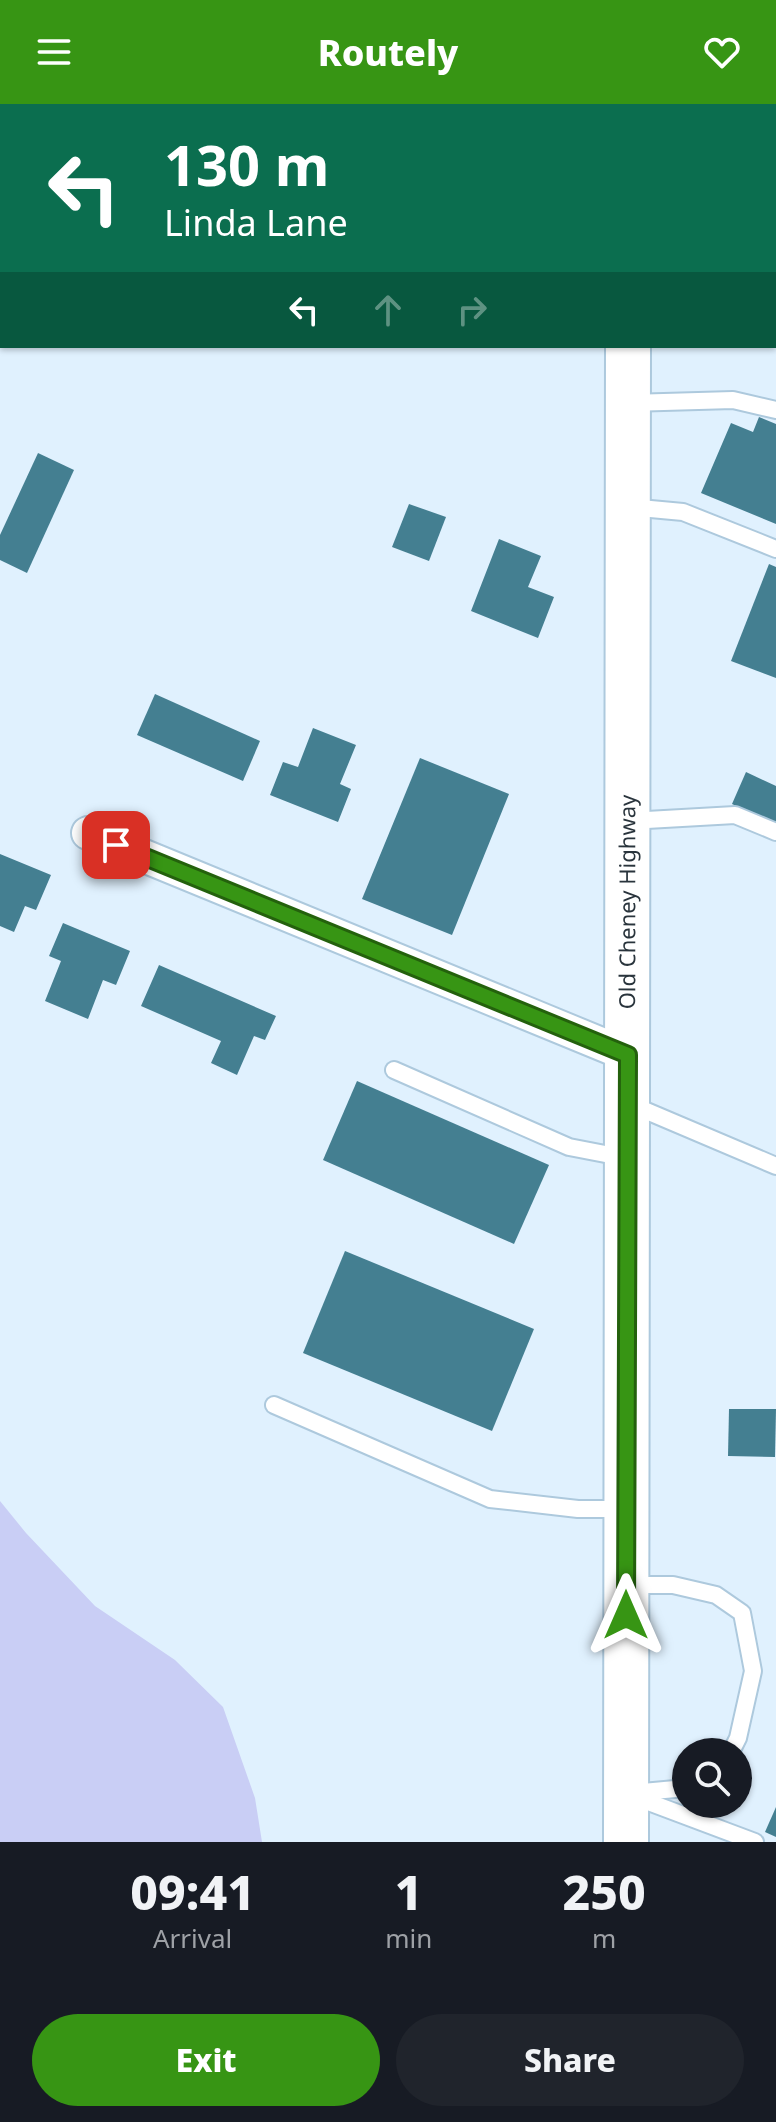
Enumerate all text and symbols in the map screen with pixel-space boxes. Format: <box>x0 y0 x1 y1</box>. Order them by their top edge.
text: Routely <box>318 28 458 77</box>
icon: menu <box>32 30 76 74</box>
icon: heart <box>700 30 744 74</box>
text: 130 m <box>164 126 329 202</box>
icon: left <box>32 136 136 240</box>
text: Linda Lane <box>164 198 348 247</box>
icon: left <box>282 288 326 332</box>
icon: ahead <box>366 288 410 332</box>
icon: right <box>450 288 494 332</box>
street label: Old Cheney Highway <box>611 794 641 1009</box>
pin <box>82 811 150 879</box>
icon: arrive <box>94 823 138 867</box>
position arrow <box>584 1573 668 1657</box>
map controls <box>672 1738 752 1818</box>
button: search <box>672 1738 752 1818</box>
text: 09:41 <box>130 1859 255 1924</box>
text: 1 <box>395 1859 423 1924</box>
text: 250 <box>563 1859 646 1924</box>
text: Arrival <box>153 1920 232 1956</box>
text: min <box>385 1920 432 1956</box>
text: m <box>592 1920 616 1956</box>
button: Exit <box>32 2014 380 2106</box>
button: Share <box>396 2014 744 2106</box>

